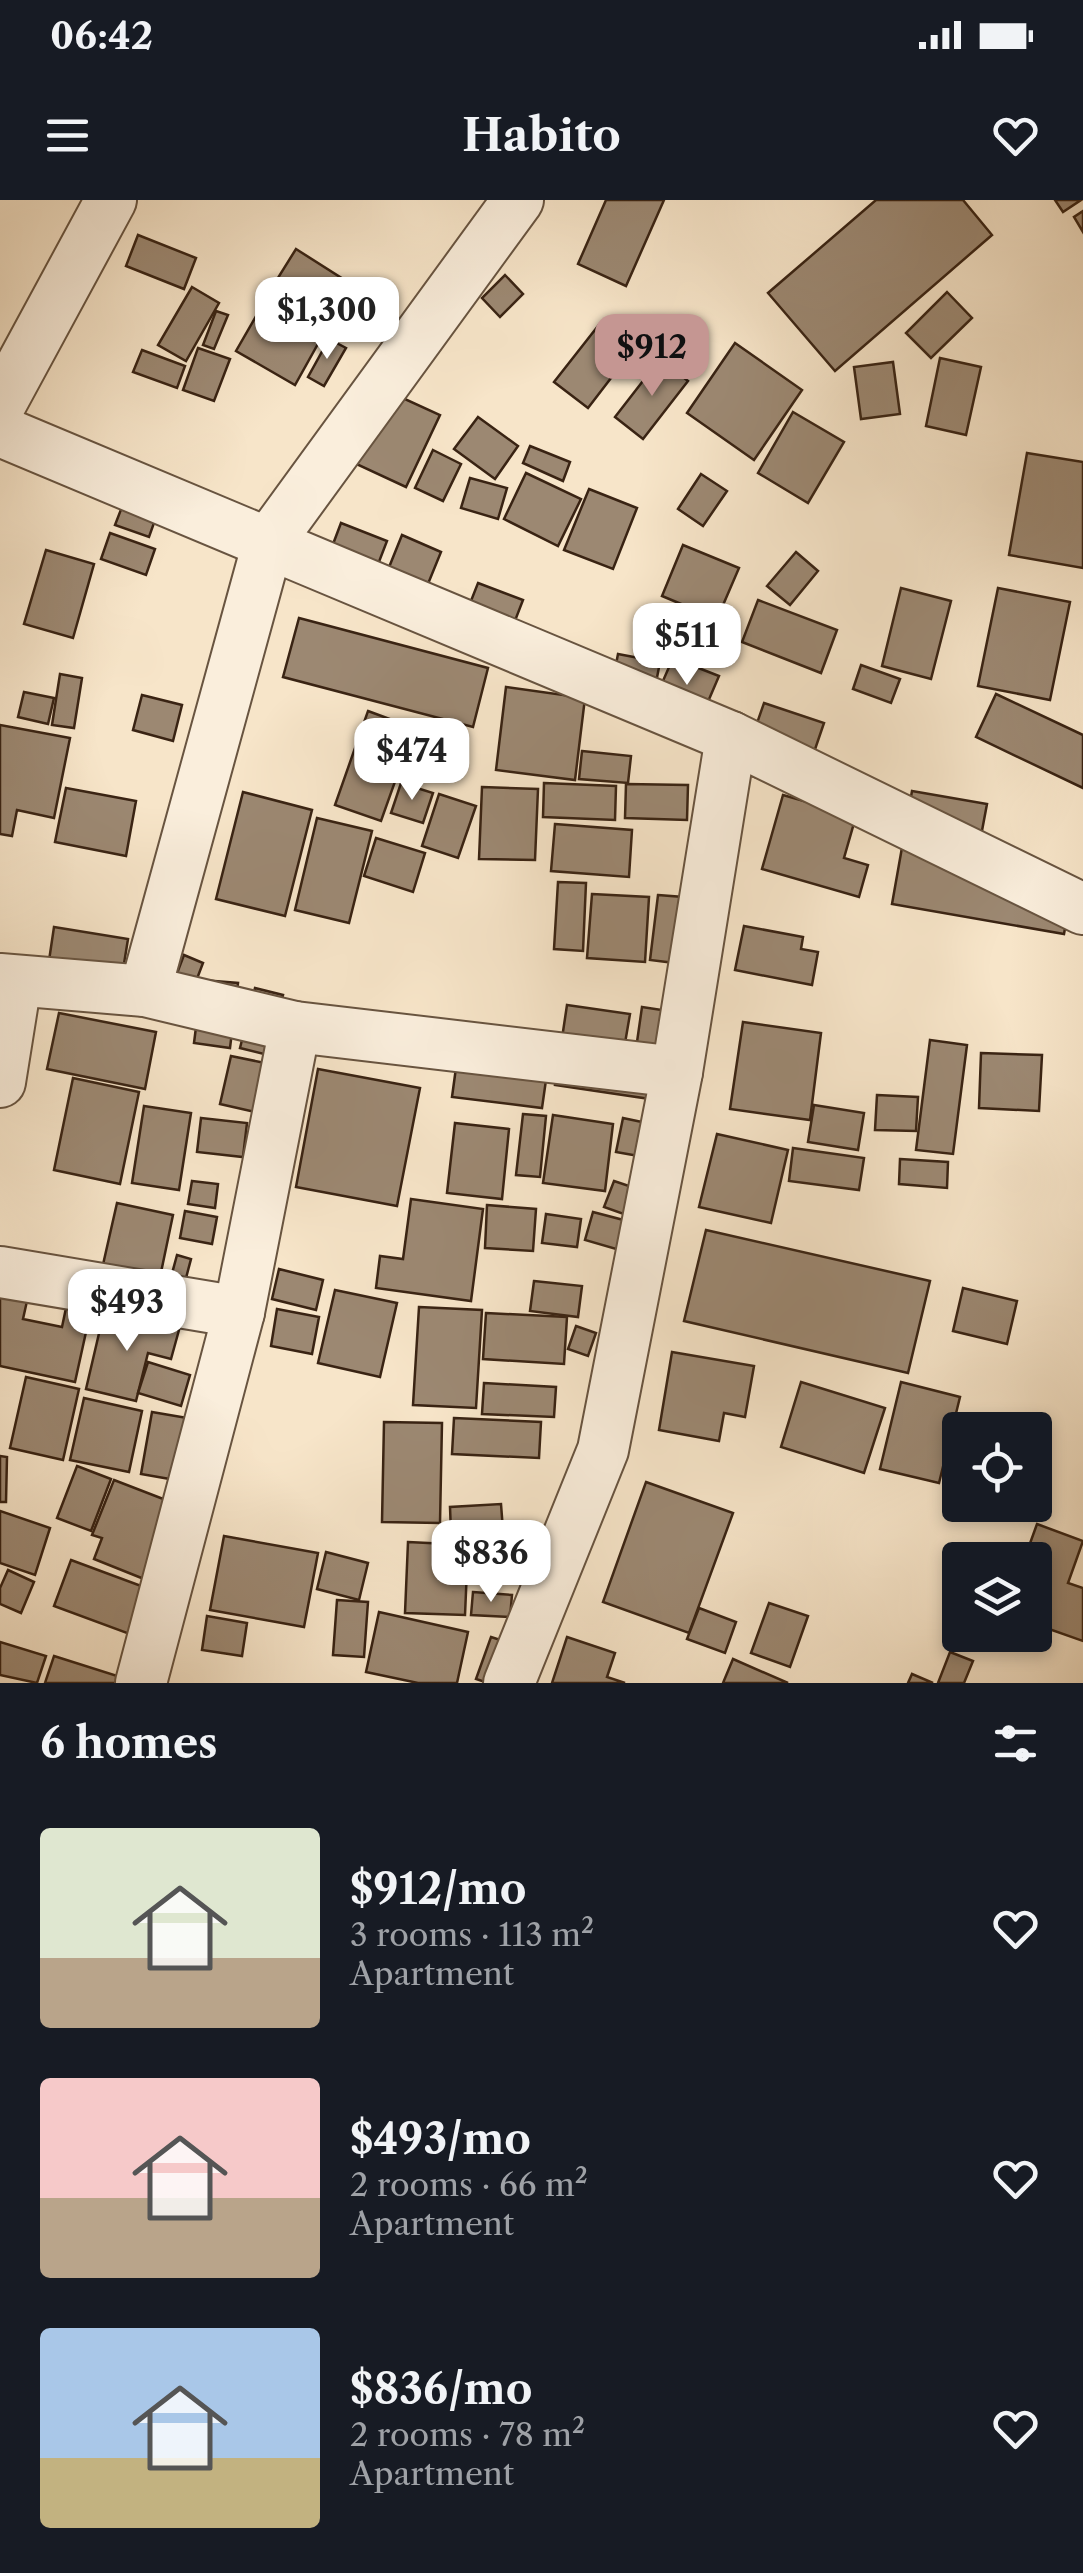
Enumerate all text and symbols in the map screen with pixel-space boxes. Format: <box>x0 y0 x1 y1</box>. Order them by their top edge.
text: 06:42 <box>50 12 153 59</box>
text: Habito <box>462 107 621 163</box>
icon: menu <box>40 108 95 163</box>
icon: heart <box>988 108 1043 163</box>
pin: $1,300 <box>246 277 408 362</box>
text: $1,300 <box>277 290 377 329</box>
pin: $912 <box>593 314 711 399</box>
text: $912 <box>617 327 687 366</box>
pin: $511 <box>628 603 746 688</box>
text: $511 <box>655 616 719 655</box>
pin: $474 <box>353 718 471 803</box>
text: $474 <box>376 731 448 770</box>
pin: $493 <box>68 1269 186 1354</box>
text: $493 <box>90 1282 164 1321</box>
map controls <box>942 1412 1052 1652</box>
button: locate <box>942 1412 1052 1522</box>
pin: $836 <box>432 1520 550 1605</box>
text: $836 <box>454 1533 528 1572</box>
button: layers <box>942 1542 1052 1652</box>
icon: filters <box>988 1716 1043 1771</box>
text: 6 homes <box>40 1717 218 1769</box>
text: $912/mo <box>350 1863 526 1915</box>
icon: home <box>120 1868 240 1988</box>
icon: heart <box>988 1901 1043 1956</box>
text: 3 rooms · 113 m² <box>350 1915 594 1954</box>
text: Apartment <box>350 1954 514 1993</box>
text: $493/mo <box>350 2113 531 2165</box>
icon: home <box>120 2118 240 2238</box>
icon: heart <box>988 2151 1043 2206</box>
text: 2 rooms · 66 m² <box>350 2165 588 2204</box>
text: Apartment <box>350 2204 514 2243</box>
text: $836/mo <box>350 2363 532 2415</box>
icon: home <box>120 2368 240 2488</box>
icon: heart <box>988 2401 1043 2456</box>
text: 2 rooms · 78 m² <box>350 2415 585 2454</box>
text: Apartment <box>350 2454 514 2493</box>

